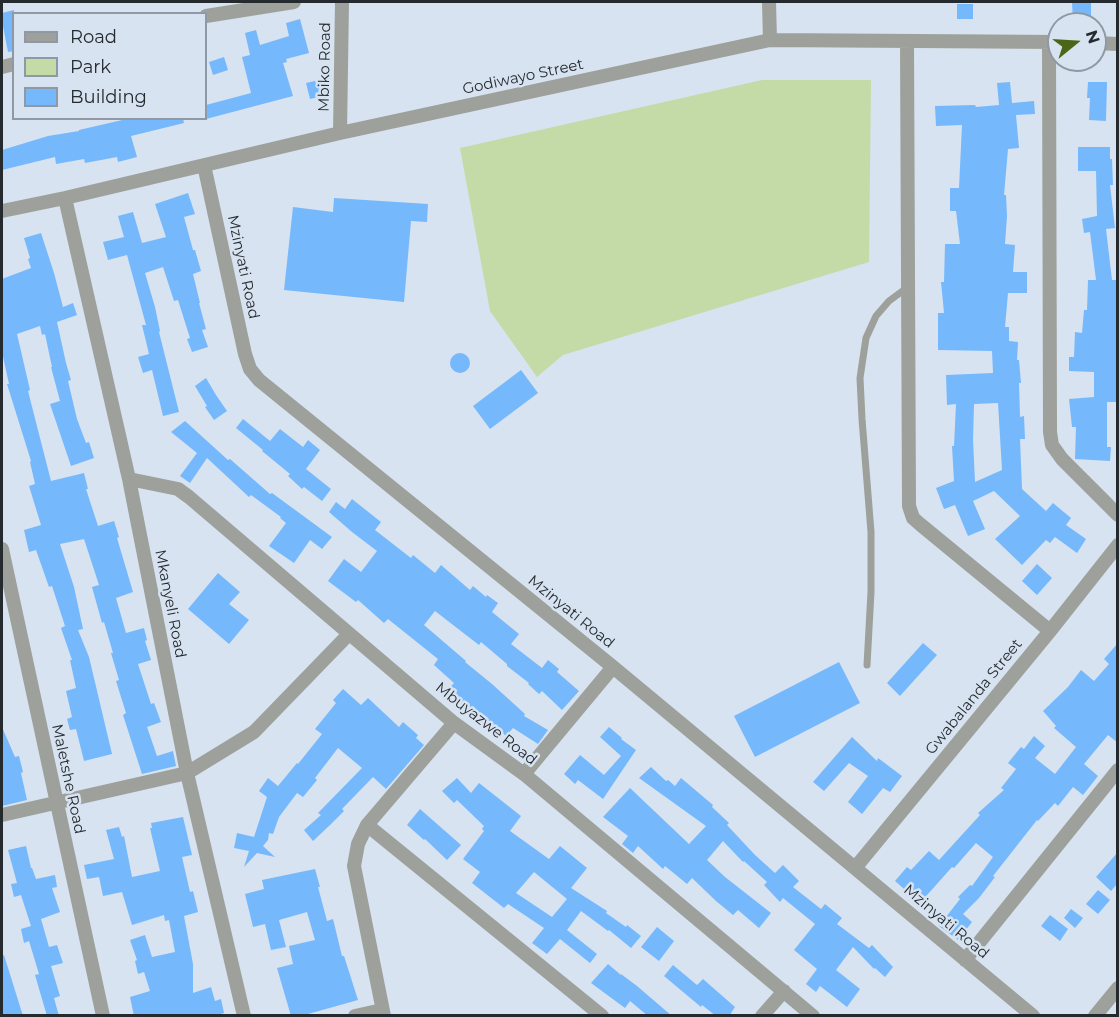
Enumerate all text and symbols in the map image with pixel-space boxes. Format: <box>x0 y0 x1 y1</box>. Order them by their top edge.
legend <box>12 12 207 120</box>
north arrow <box>1047 12 1107 72</box>
street label: Mbiko Road <box>315 22 335 112</box>
text: Road <box>70 26 117 48</box>
text: N <box>1082 28 1104 46</box>
street label: Godiwayo Street <box>461 55 585 99</box>
text: Park <box>70 56 111 78</box>
text: Building <box>70 86 147 108</box>
street label: Mzinyati Road <box>223 213 263 321</box>
street label: Mkanyeli Road <box>151 548 189 660</box>
street label: Mzinyati Road <box>524 572 618 652</box>
street label: Gwabalanda Street <box>922 636 1026 758</box>
street label: Mbuyazwe Road <box>432 679 540 769</box>
street label: Maletshe Road <box>48 722 88 836</box>
street label: Mzinyati Road <box>900 881 992 963</box>

